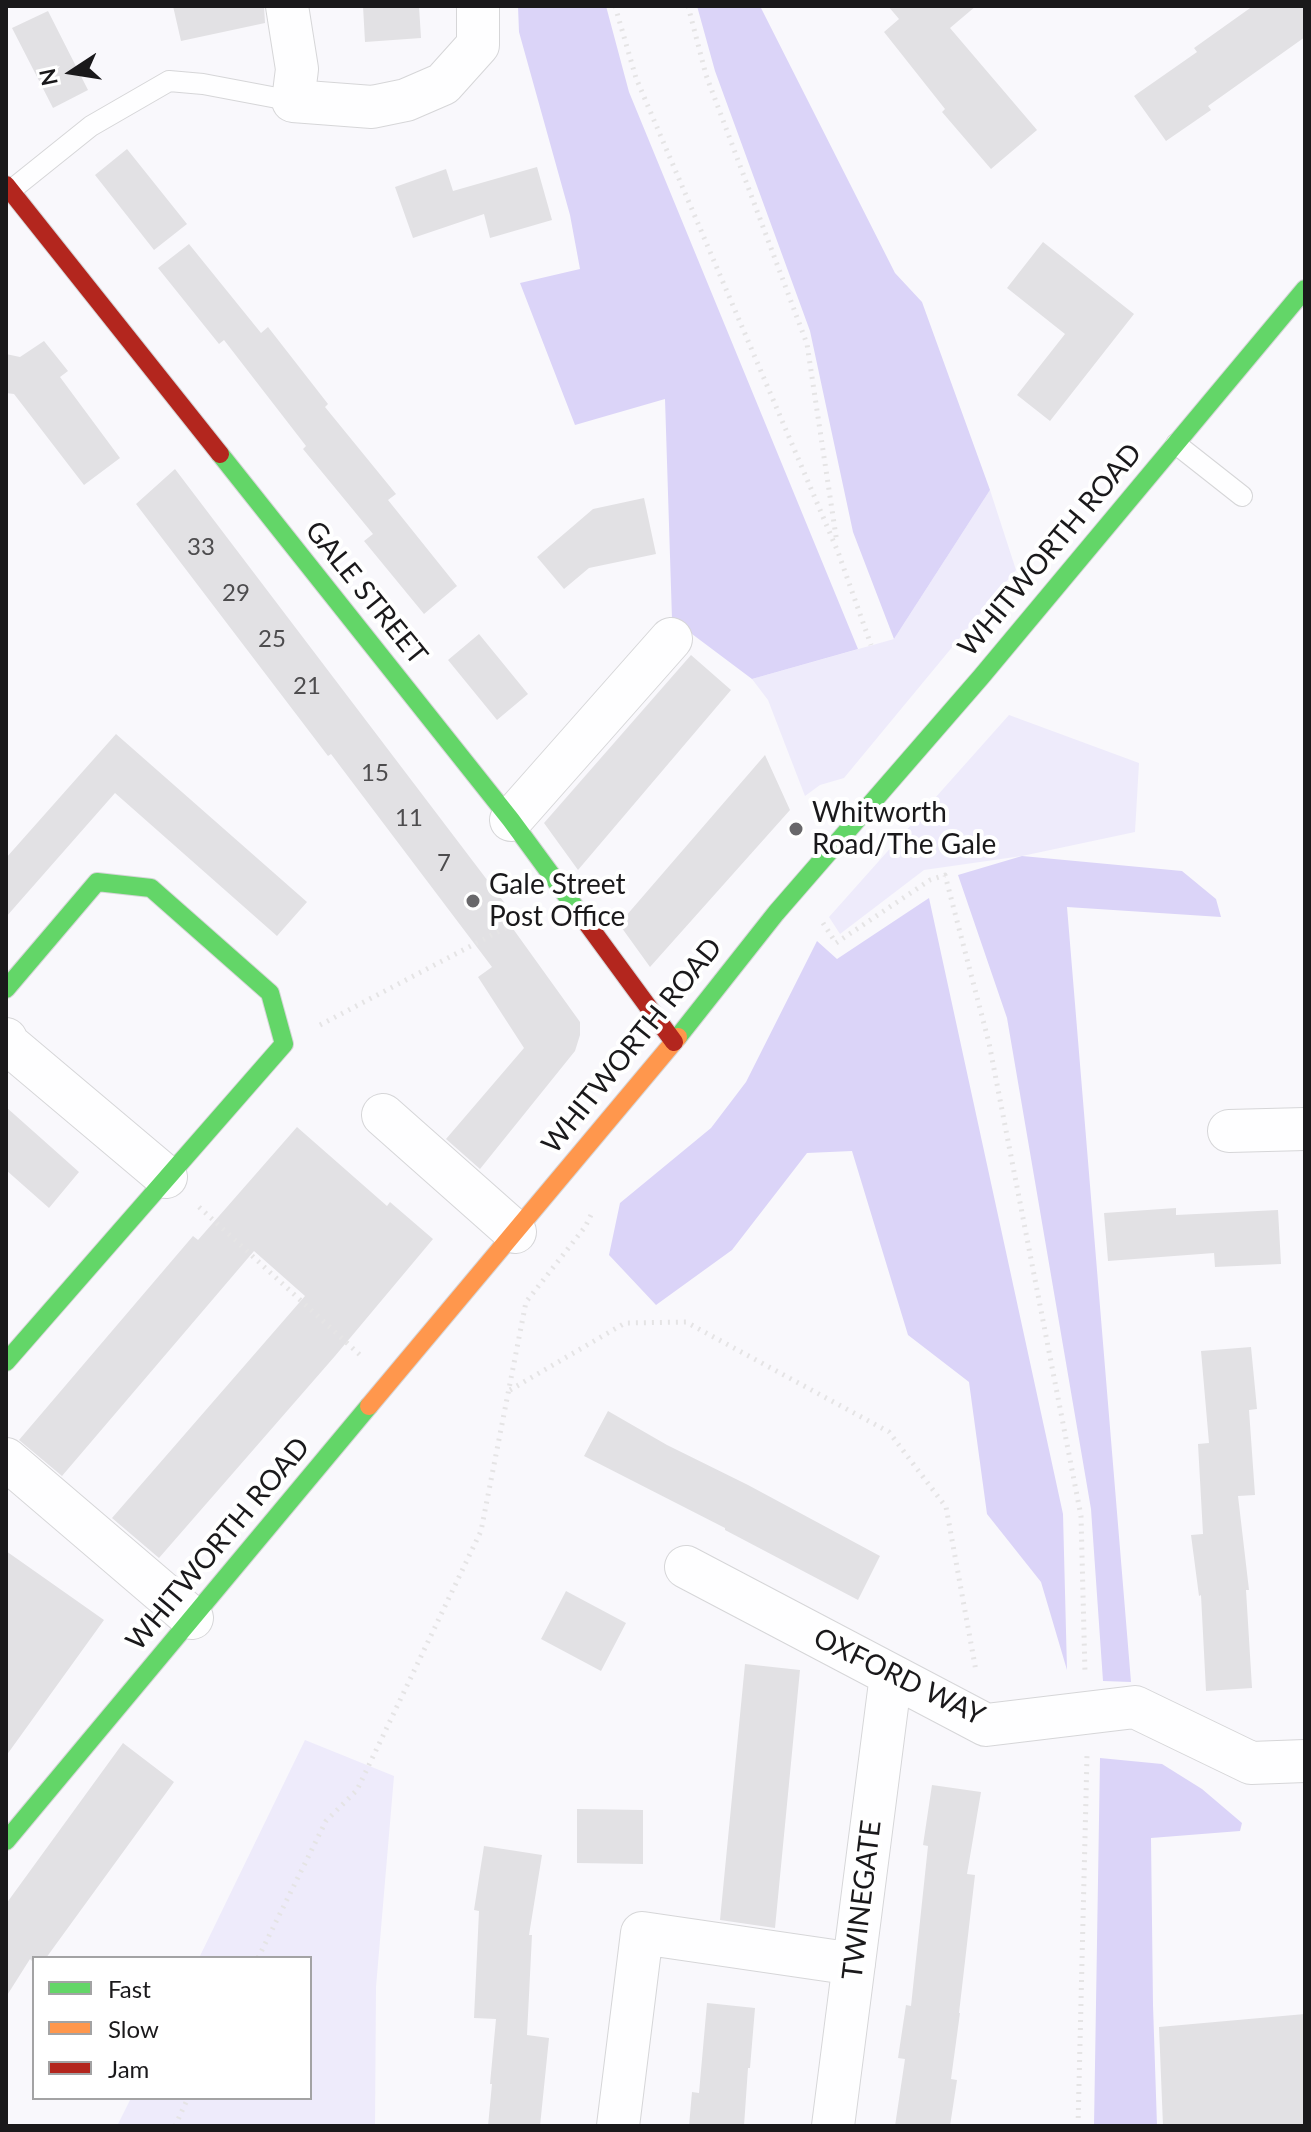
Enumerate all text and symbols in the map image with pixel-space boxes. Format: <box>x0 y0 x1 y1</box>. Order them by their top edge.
north arrow <box>32 32 112 112</box>
text: N <box>33 66 63 88</box>
street label: WHITWORTH ROAD <box>951 437 1149 663</box>
street label: GALE STREET <box>298 514 434 672</box>
house number: 33 <box>187 533 215 561</box>
house number: 29 <box>222 579 250 607</box>
house number: 25 <box>258 625 286 653</box>
house number: 21 <box>293 672 321 700</box>
house number: 15 <box>361 759 389 787</box>
place label: Whitworth Road/The Gale <box>812 796 996 862</box>
house number: 11 <box>395 804 423 832</box>
marker: Whitworth Road/The Gale <box>787 820 805 838</box>
house number: 7 <box>437 849 451 877</box>
place label: Gale Street Post Office <box>489 868 626 934</box>
marker: Gale Street Post Office <box>464 892 482 910</box>
street label: WHITWORTH ROAD <box>535 932 729 1160</box>
street label: WHITWORTH ROAD <box>119 1431 317 1657</box>
street label: OXFORD WAY <box>808 1621 990 1733</box>
street label: TWINEGATE <box>836 1818 888 1982</box>
legend <box>32 1956 312 2100</box>
text: Fast <box>108 1974 151 2003</box>
text: Slow <box>108 2014 159 2043</box>
text: Jam <box>108 2054 149 2083</box>

